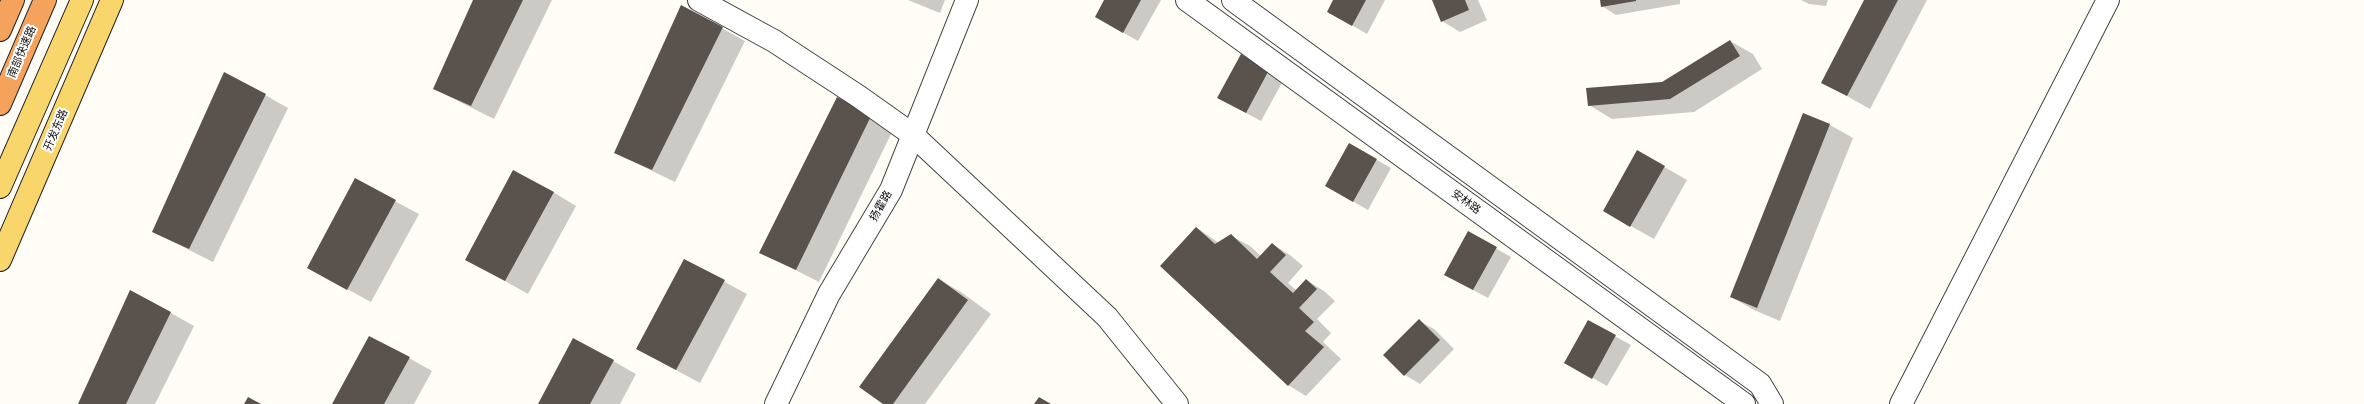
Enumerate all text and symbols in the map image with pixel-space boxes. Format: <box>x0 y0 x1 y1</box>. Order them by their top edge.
street label: 南部快速路 <box>5 24 39 80</box>
street label: 开发东路 <box>41 107 71 153</box>
street label: 安林路 <box>1449 187 1483 217</box>
street label: 扬霍路 <box>867 188 895 224</box>

